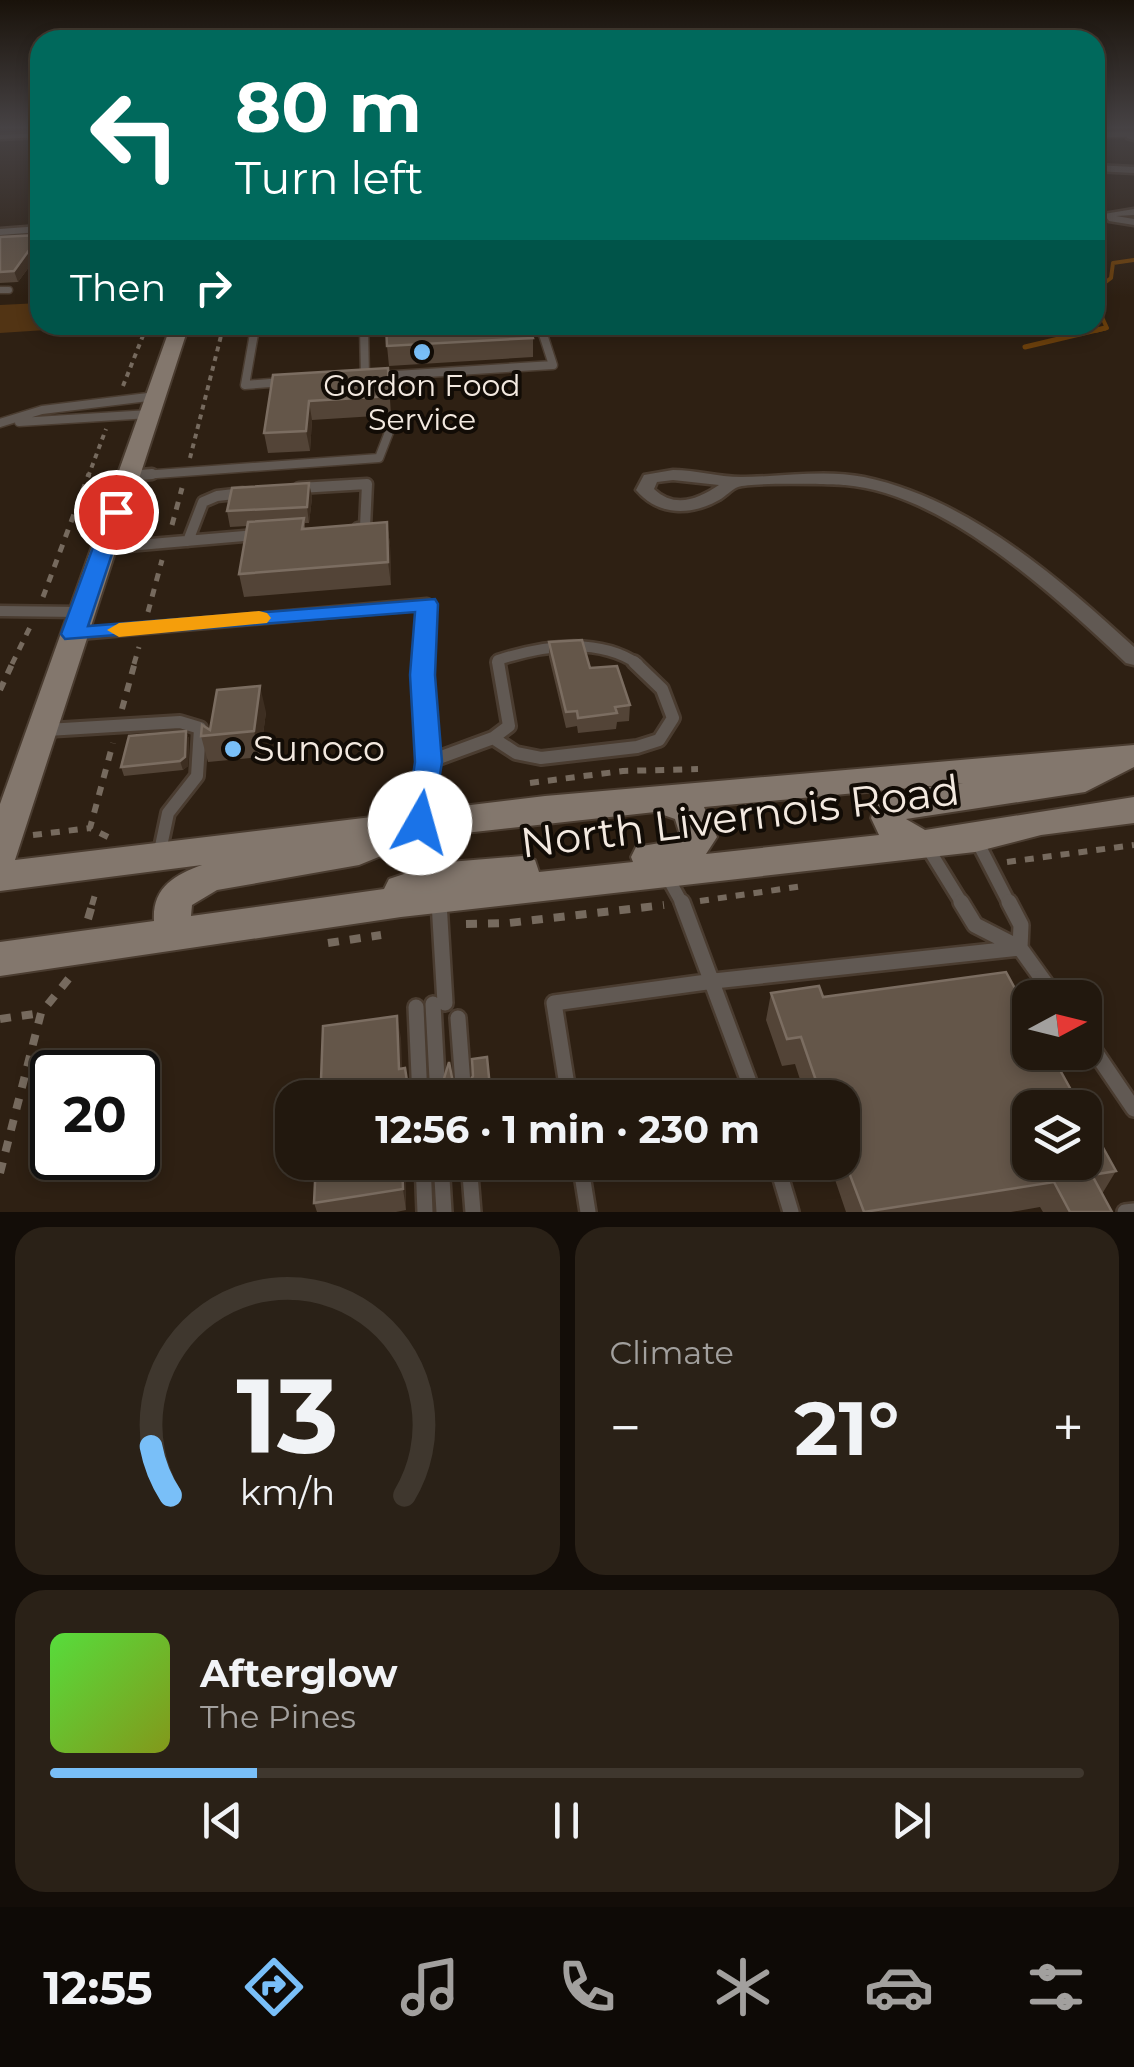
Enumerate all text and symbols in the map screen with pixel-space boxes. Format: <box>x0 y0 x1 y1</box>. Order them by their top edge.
text: 80 m <box>235 64 422 150</box>
icon: left <box>70 70 200 200</box>
text: Turn left <box>235 150 423 205</box>
icon: right <box>186 260 241 315</box>
text: Then <box>70 264 166 311</box>
marker: Gordon Food Service <box>411 341 433 363</box>
place label: Gordon Food Service <box>323 367 521 438</box>
pin <box>74 470 159 555</box>
icon: arrive <box>89 485 144 540</box>
place label: Sunoco <box>253 727 385 770</box>
marker: Sunoco <box>222 738 244 760</box>
street label: North Livernois Road <box>518 763 962 869</box>
position arrow <box>368 771 472 875</box>
north arrow <box>1012 980 1102 1070</box>
map controls <box>1012 980 1102 1180</box>
speed limit sign: 20 <box>30 1050 160 1180</box>
button: layers <box>1012 1090 1102 1180</box>
text: 12:56 · 1 min · 230 m <box>375 1106 760 1153</box>
text: Climate <box>610 1333 734 1372</box>
text: 13 <box>236 1352 338 1479</box>
text: 21° <box>794 1382 899 1474</box>
text: − <box>610 1394 641 1461</box>
text: + <box>1052 1394 1084 1461</box>
text: km/h <box>240 1470 335 1514</box>
text: Afterglow <box>200 1650 398 1697</box>
text: The Pines <box>200 1697 356 1736</box>
icon: previous <box>195 1793 250 1848</box>
icon: pause <box>539 1793 594 1848</box>
icon: next <box>884 1793 939 1848</box>
icon: directions <box>239 1952 309 2022</box>
icon: music <box>395 1952 465 2022</box>
icon: phone <box>552 1952 622 2022</box>
icon: climate <box>708 1952 778 2022</box>
icon: car <box>864 1952 934 2022</box>
icon: filters <box>1021 1952 1091 2022</box>
text: 12:55 <box>43 1960 153 2015</box>

